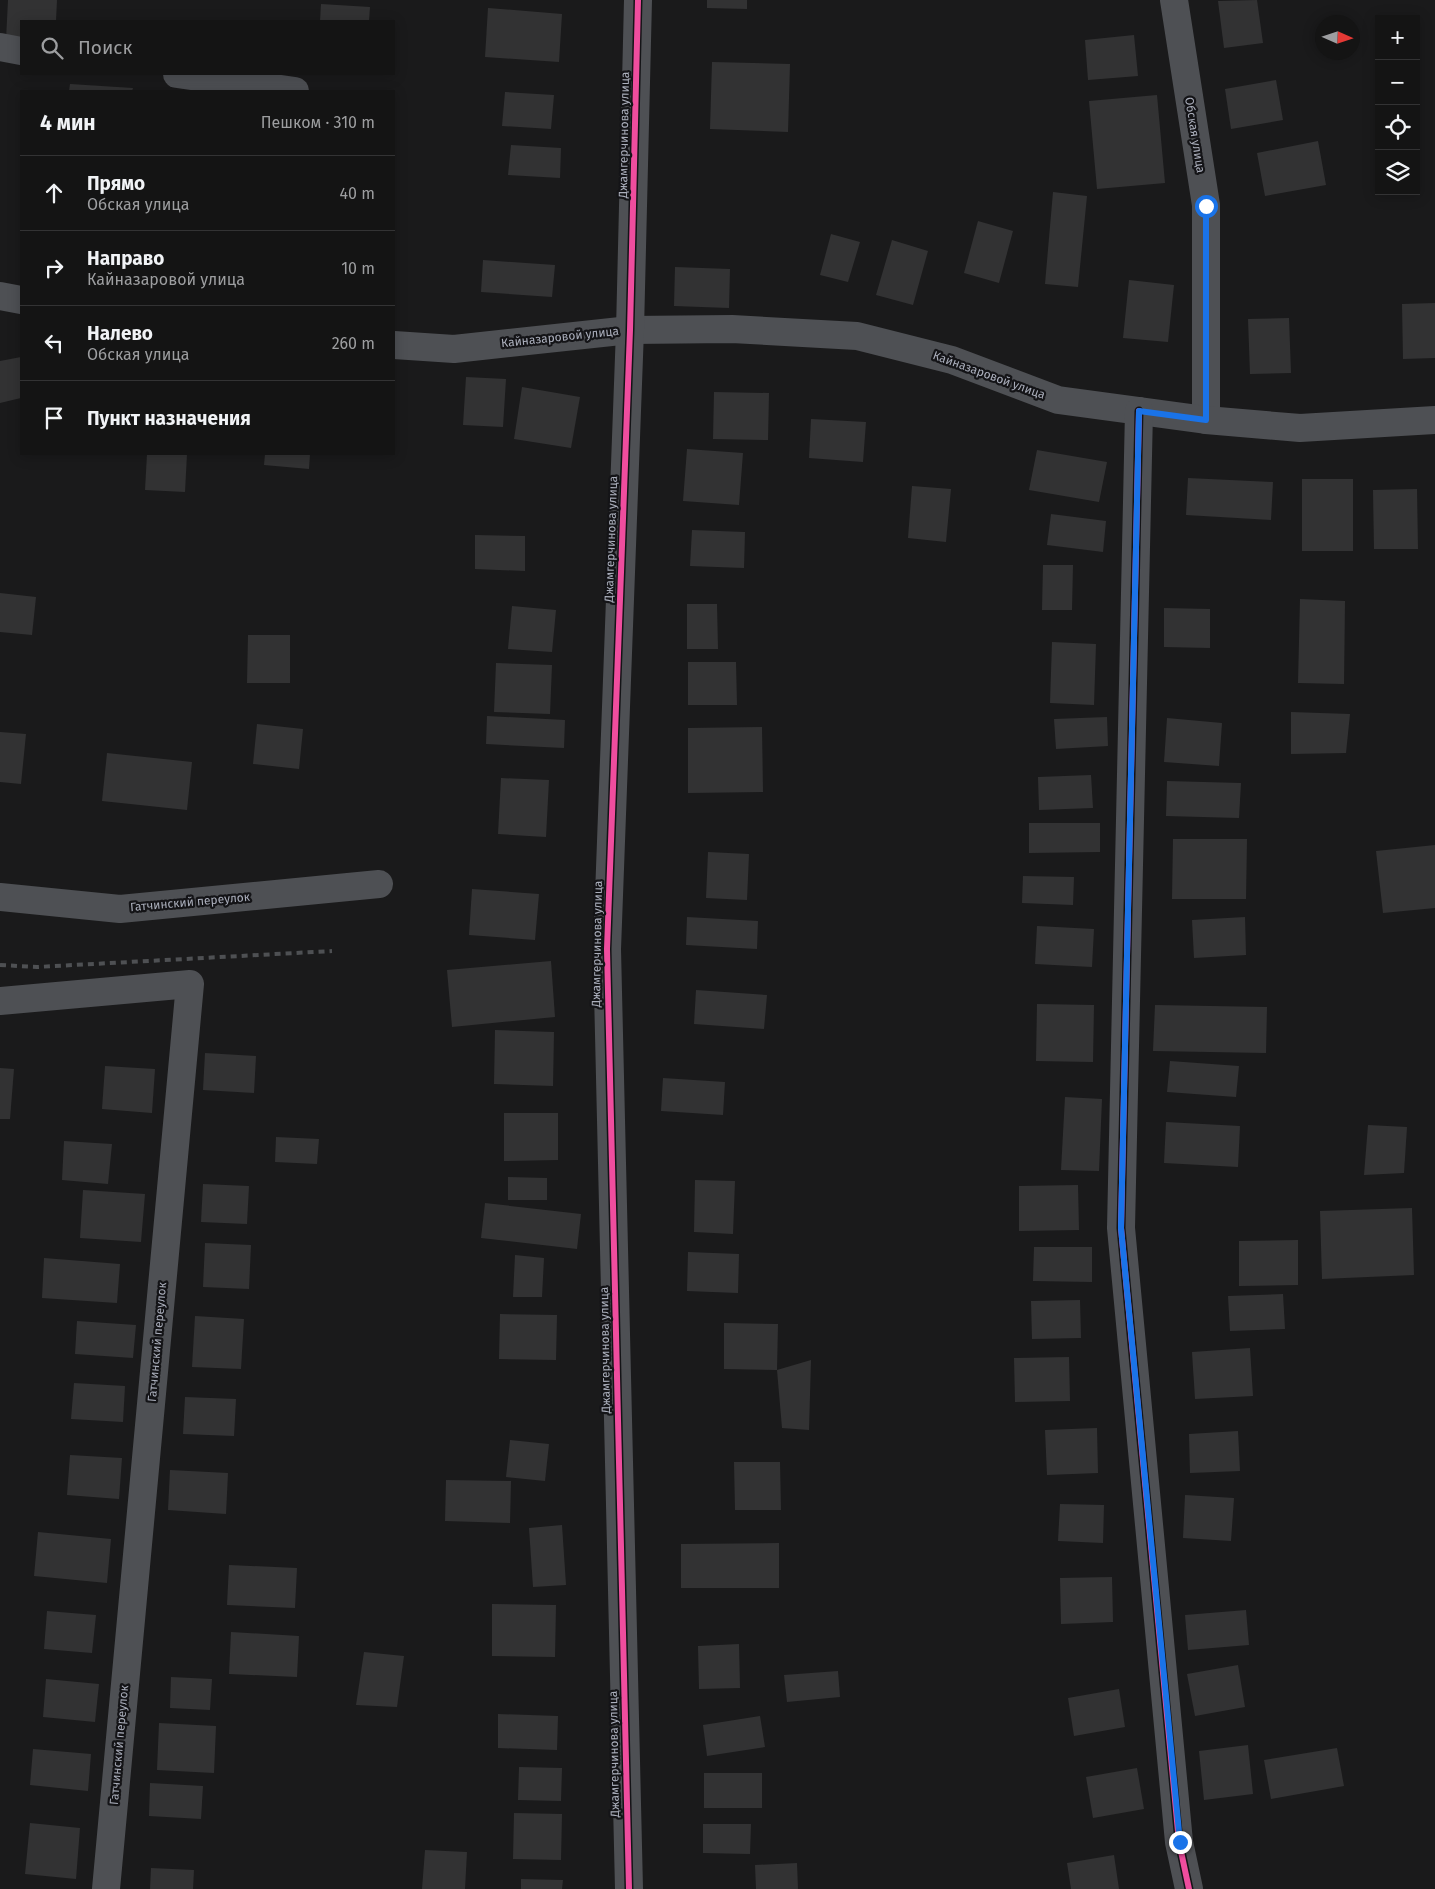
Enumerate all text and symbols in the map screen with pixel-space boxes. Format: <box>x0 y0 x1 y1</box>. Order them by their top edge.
north arrow <box>1315 15 1360 60</box>
map controls <box>1375 15 1420 195</box>
button: + <box>1375 15 1420 60</box>
search box <box>20 20 395 75</box>
icon: search <box>38 34 66 62</box>
text: Поиск <box>78 36 132 59</box>
button: − <box>1375 60 1420 105</box>
street label: Джамгерчинова улица <box>616 72 632 199</box>
street label: Обская улица <box>1182 96 1208 174</box>
button: locate <box>1375 105 1420 150</box>
text: 4 мин <box>40 110 96 136</box>
text: Пешком · 310 m <box>261 113 375 132</box>
button: layers <box>1375 150 1420 195</box>
text: Прямо <box>87 172 145 195</box>
icon: ahead <box>40 179 68 207</box>
text: 40 m <box>340 184 375 203</box>
text: Обская улица <box>87 195 189 214</box>
route start <box>1195 195 1218 218</box>
text: Направо <box>87 247 164 270</box>
icon: right <box>40 254 68 282</box>
text: 10 m <box>341 259 375 278</box>
text: Кайназаровой улица <box>87 270 245 289</box>
text: Налево <box>87 322 153 345</box>
street label: Кайназаровой улица <box>500 324 620 350</box>
icon: left <box>40 329 68 357</box>
text: 260 m <box>332 334 375 353</box>
text: Обская улица <box>87 345 189 364</box>
street label: Кайназаровой улица <box>931 348 1047 402</box>
icon: arrive <box>40 404 68 432</box>
text: Пункт назначения <box>87 407 251 430</box>
street label: Джамгерчинова улица <box>602 475 620 604</box>
street label: Джамгерчинова улица <box>589 881 605 1008</box>
street label: Гатчинский переулок <box>129 890 251 914</box>
street label: Гатчинский переулок <box>145 1281 169 1403</box>
street label: Джамгерчинова улица <box>597 1287 613 1414</box>
street label: Гатчинский переулок <box>107 1684 131 1806</box>
street label: Джамгерчинова улица <box>606 1691 622 1818</box>
route end <box>1169 1831 1192 1854</box>

